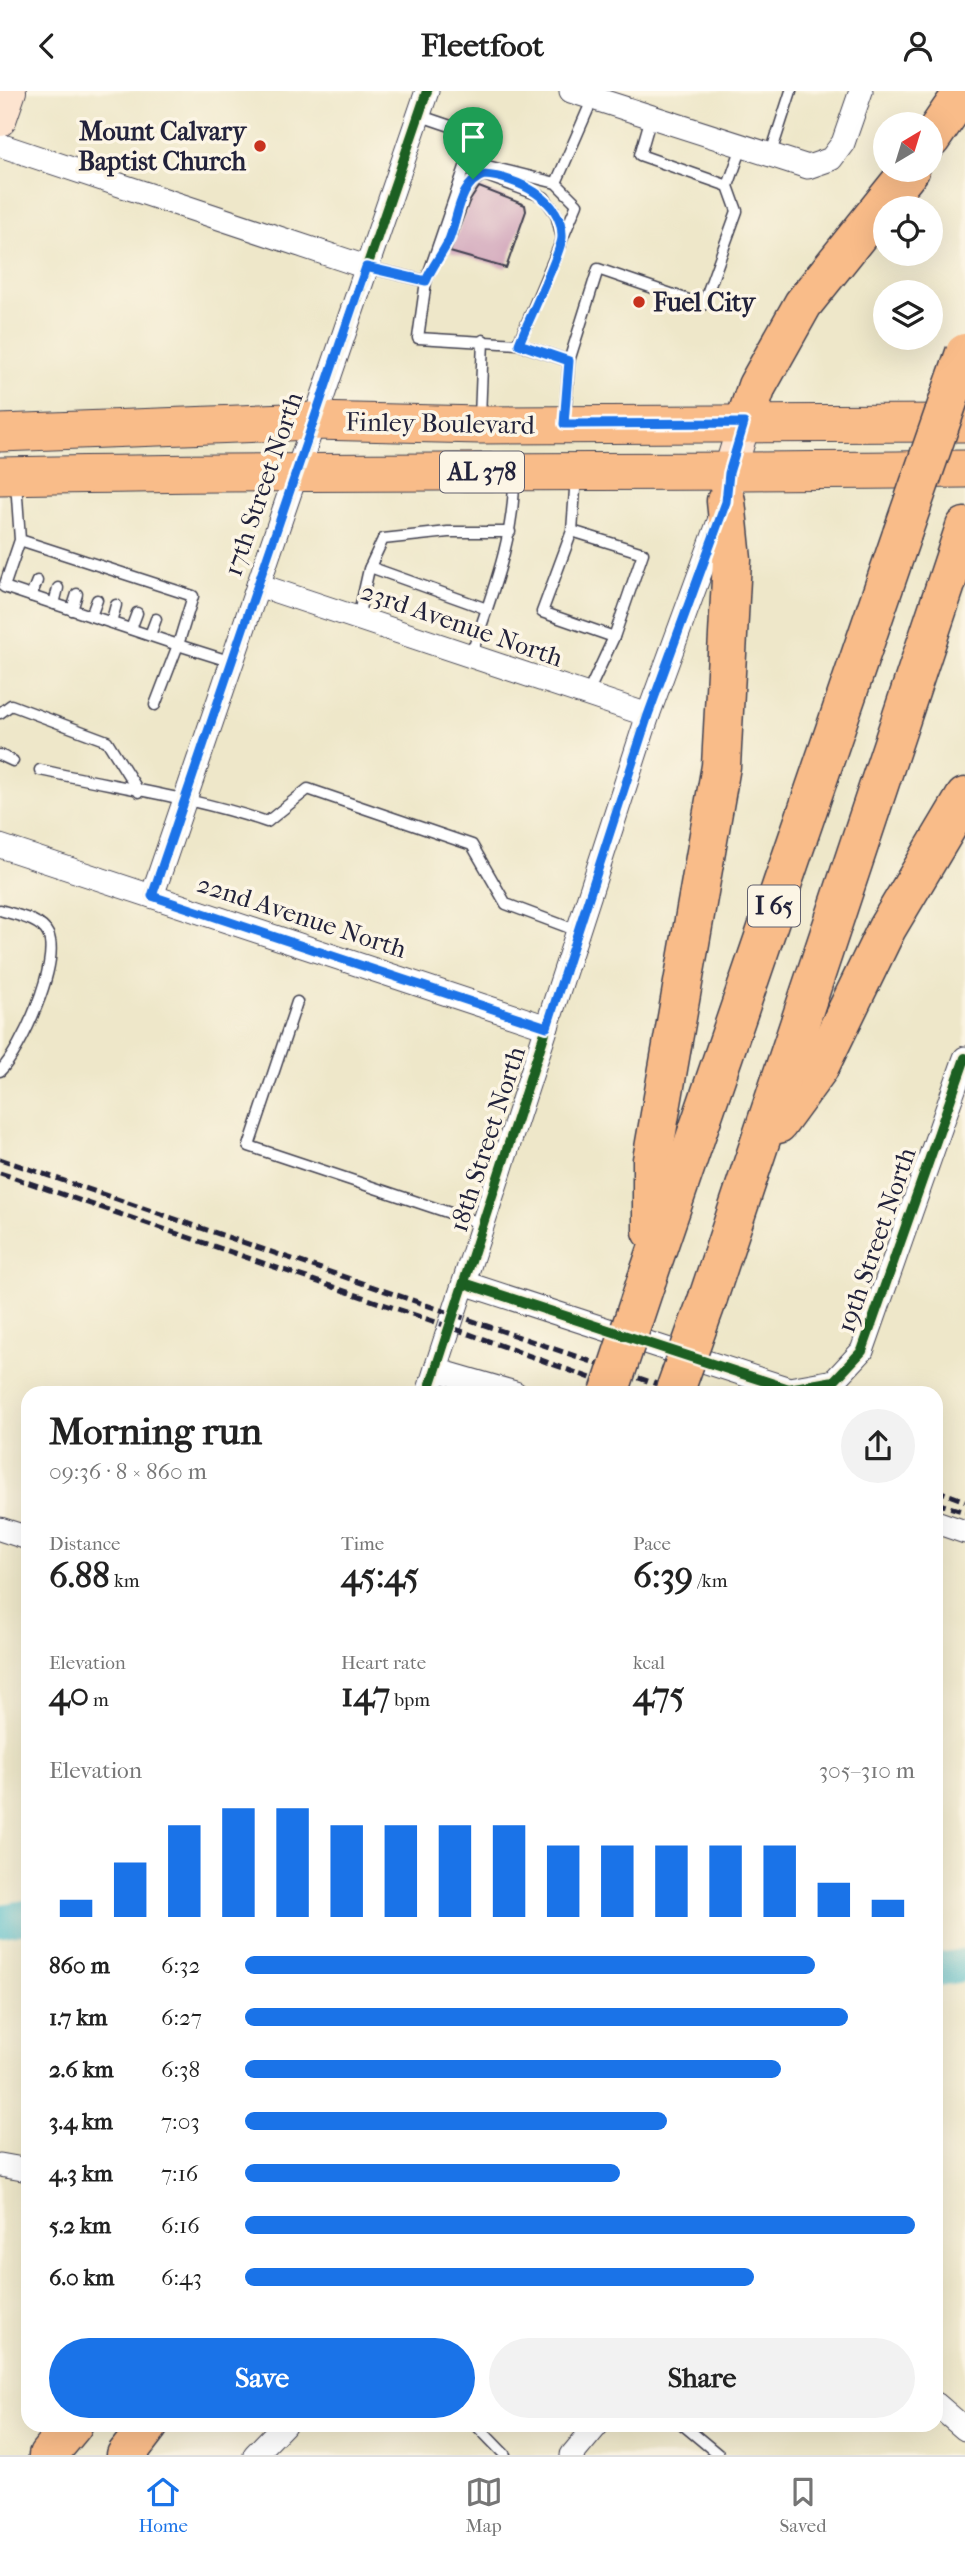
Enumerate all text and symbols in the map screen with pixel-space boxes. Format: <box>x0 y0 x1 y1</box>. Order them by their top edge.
icon: back <box>28 27 66 65</box>
text: Fleetfoot <box>421 27 544 64</box>
icon: person <box>899 27 937 65</box>
pin <box>443 107 503 179</box>
north arrow <box>873 112 943 182</box>
map controls <box>873 112 943 350</box>
place label: Mount Calvary Baptist Church <box>78 116 248 177</box>
icon: arrive <box>454 118 492 156</box>
marker: Mount Calvary Baptist Church <box>252 138 268 154</box>
button: locate <box>873 196 943 266</box>
button: layers <box>873 280 943 350</box>
place label: Fuel City <box>652 287 757 318</box>
marker: Fuel City <box>631 294 647 310</box>
street label: 17th Street North <box>217 388 310 580</box>
street label: Finley Boulevard <box>345 406 536 441</box>
road number: AL 378 <box>440 451 524 493</box>
street label: 23rd Avenue North <box>357 575 567 674</box>
street label: 22nd Avenue North <box>193 868 411 965</box>
road number: I 65 <box>748 885 800 927</box>
street label: 18th Street North <box>443 1042 532 1236</box>
street label: 19th Street North <box>830 1143 923 1337</box>
text: Morning run <box>49 1409 262 1454</box>
button: share <box>841 1409 915 1483</box>
text: 09:36 · 8 × 860 m <box>49 1458 207 1485</box>
text: Distance <box>49 1533 120 1555</box>
text: Time <box>341 1533 384 1555</box>
text: Pace <box>633 1533 671 1555</box>
text: 6.88 <box>49 1555 110 1596</box>
text: 45:45 <box>341 1555 419 1596</box>
text: 6:39 <box>633 1555 693 1596</box>
text: km <box>110 1570 140 1592</box>
text: /km <box>693 1570 727 1592</box>
text: Elevation <box>49 1652 126 1674</box>
text: Heart rate <box>341 1652 426 1674</box>
text: kcal <box>633 1652 665 1674</box>
text: 40 <box>49 1674 89 1715</box>
text: 147 <box>341 1674 390 1715</box>
text: 475 <box>633 1674 685 1715</box>
text: m <box>89 1689 109 1711</box>
text: bpm <box>390 1689 430 1711</box>
text: Elevation <box>49 1757 142 1784</box>
text: 305–310 m <box>819 1757 915 1784</box>
text: 860 m <box>49 1952 110 1979</box>
text: 6:32 <box>161 1952 200 1979</box>
text: 1.7 km <box>49 2004 107 2031</box>
text: 6:27 <box>161 2004 202 2031</box>
text: 2.6 km <box>49 2056 114 2083</box>
text: 6:38 <box>161 2056 200 2083</box>
text: 3.4 km <box>49 2108 113 2135</box>
text: 7:03 <box>161 2108 200 2135</box>
text: 4.3 km <box>49 2160 113 2187</box>
text: 7:16 <box>161 2160 198 2187</box>
text: 5.2 km <box>49 2212 111 2239</box>
text: 6:16 <box>161 2212 200 2239</box>
text: 6.0 km <box>49 2264 114 2291</box>
text: 6:43 <box>161 2264 202 2291</box>
button: Save <box>49 2338 475 2418</box>
button: Share <box>489 2338 915 2418</box>
tab: Home <box>138 2473 188 2537</box>
tab: Map <box>465 2473 503 2537</box>
tab: Saved <box>779 2473 827 2537</box>

